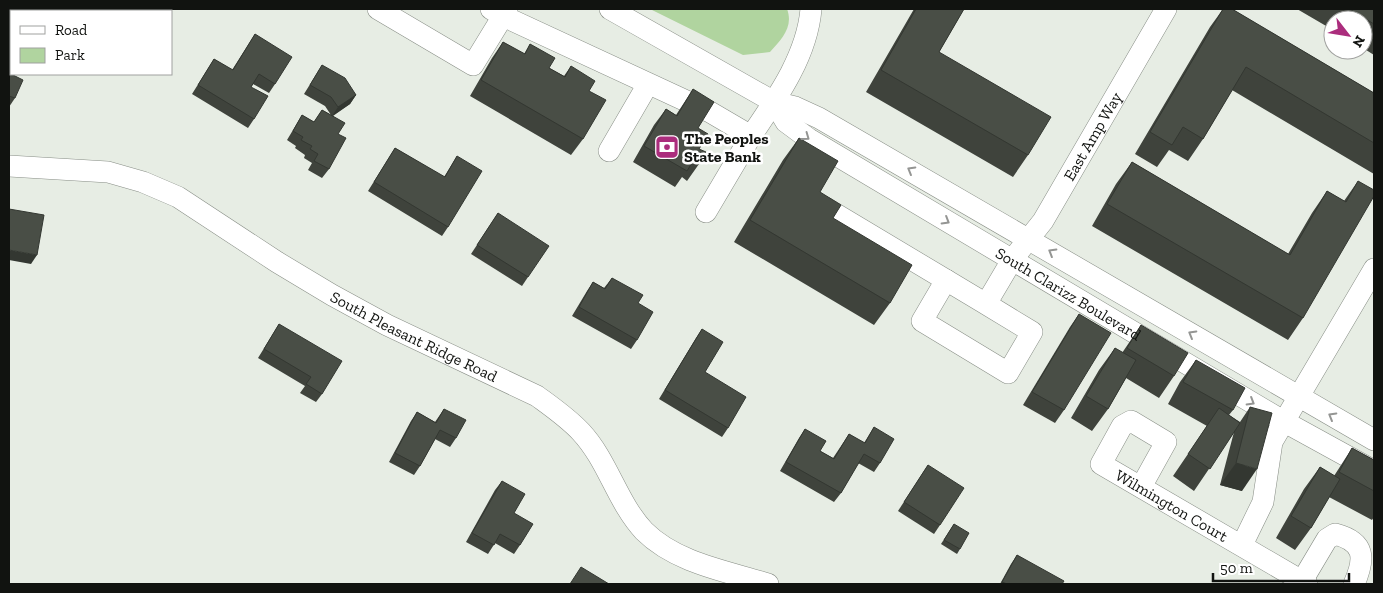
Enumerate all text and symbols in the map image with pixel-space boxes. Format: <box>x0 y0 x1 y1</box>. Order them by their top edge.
legend <box>10 10 172 75</box>
north arrow <box>1323 10 1373 60</box>
text: Road <box>55 21 88 39</box>
text: N <box>1349 32 1369 51</box>
text: Park <box>55 46 85 64</box>
street label: East Amp Way <box>1060 88 1126 184</box>
place label: The Peoples State Bank <box>684 129 769 166</box>
one-way arrow <box>801 131 810 140</box>
bank icon: The Peoples State Bank <box>654 134 680 160</box>
one-way arrow <box>907 167 916 177</box>
one-way arrow <box>940 214 949 224</box>
street label: South Clarizz Boulevard <box>992 243 1145 345</box>
one-way arrow <box>1048 248 1057 258</box>
street label: South Pleasant Ridge Road <box>327 287 500 386</box>
one-way arrow <box>1188 330 1197 340</box>
one-way arrow <box>1246 396 1255 406</box>
one-way arrow <box>1329 412 1338 422</box>
street label: Wilmington Court <box>1112 466 1231 546</box>
scale bar <box>1213 550 1349 582</box>
text: 50 m <box>1220 559 1253 577</box>

